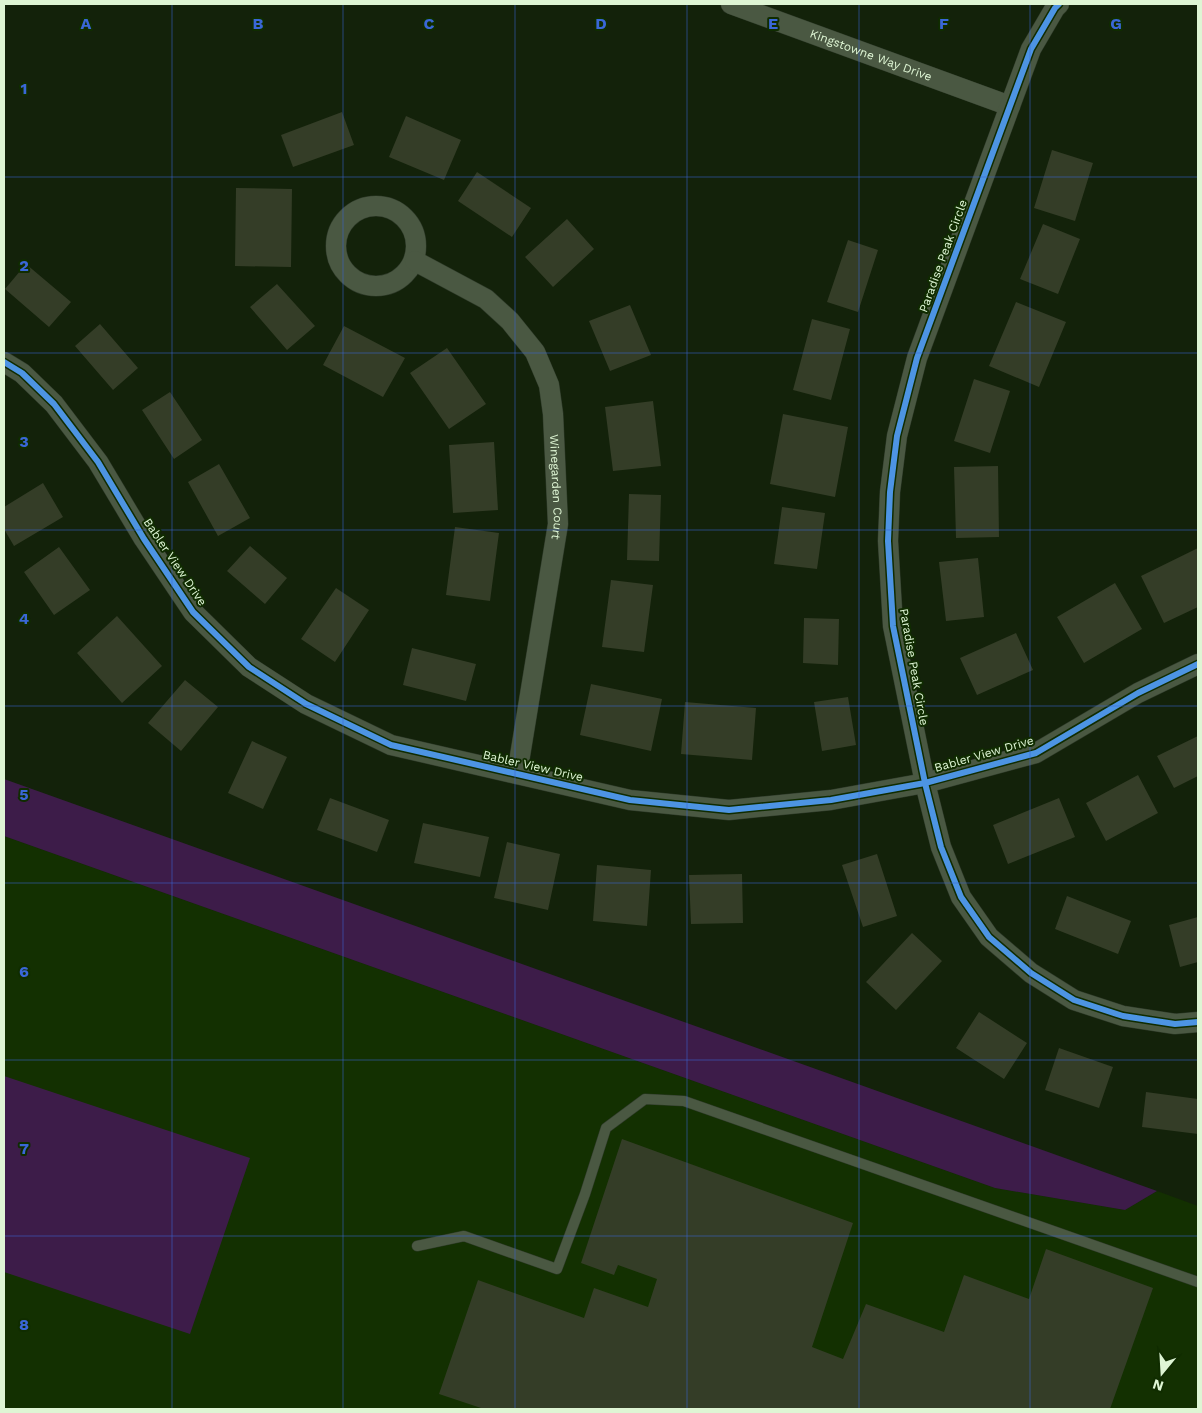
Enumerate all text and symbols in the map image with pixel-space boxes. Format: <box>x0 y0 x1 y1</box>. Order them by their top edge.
text: A <box>81 14 92 33</box>
text: B <box>253 14 264 33</box>
text: C <box>424 14 435 33</box>
text: D <box>595 14 607 33</box>
text: E <box>768 14 778 33</box>
text: F <box>939 14 949 33</box>
text: G <box>1110 14 1122 33</box>
street label: Kingstowne Way Drive <box>808 26 934 84</box>
text: 1 <box>21 79 27 98</box>
street label: Paradise Peak Circle <box>916 198 970 314</box>
text: 2 <box>19 256 29 275</box>
text: 3 <box>19 432 29 451</box>
street label: Winegarden Court <box>547 434 565 541</box>
street label: Babler View Drive <box>141 516 210 608</box>
street label: Paradise Peak Circle <box>897 607 931 727</box>
text: 4 <box>19 609 29 628</box>
street label: Babler View Drive <box>933 733 1035 775</box>
street label: Babler View Drive <box>481 748 585 784</box>
text: 5 <box>19 785 29 804</box>
text: 6 <box>19 962 29 981</box>
text: 7 <box>19 1139 29 1158</box>
text: 8 <box>19 1315 29 1334</box>
north arrow <box>1137 1348 1187 1398</box>
text: N <box>1151 1376 1165 1395</box>

